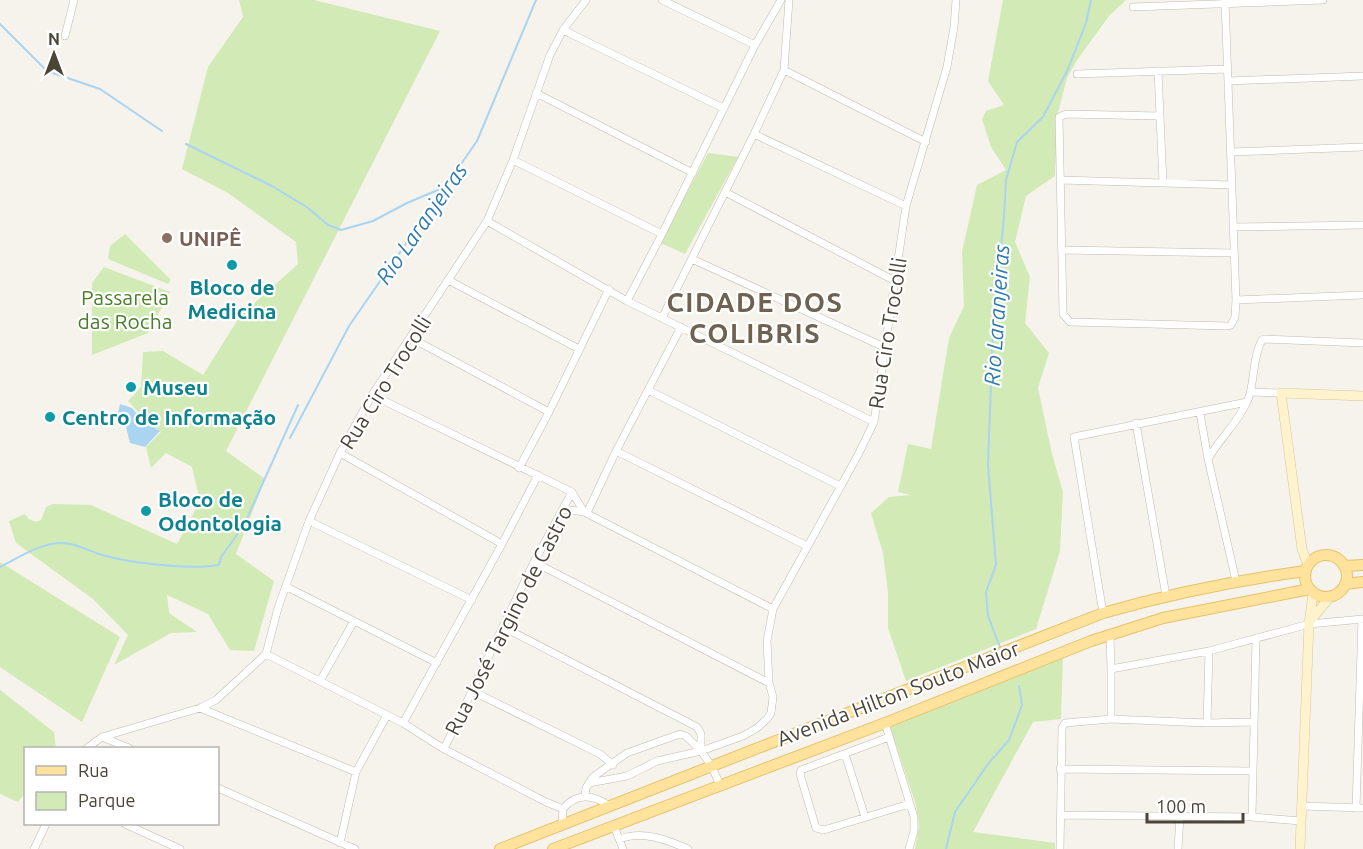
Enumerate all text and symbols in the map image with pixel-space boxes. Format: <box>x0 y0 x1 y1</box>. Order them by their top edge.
north arrow <box>24 24 84 84</box>
text: N <box>48 30 60 48</box>
water label: Rio Laranjeiras <box>370 158 472 288</box>
place label: UNIPÊ <box>179 226 242 250</box>
marker: UNIPÊ <box>160 231 174 245</box>
water label: Rio Laranjeiras <box>979 243 1013 387</box>
street label: Rua Ciro Trocolli <box>863 256 911 410</box>
marker: Bloco de Medicina <box>225 258 239 272</box>
place label: Bloco de Medicina <box>187 275 277 323</box>
park label: Passarela das Rocha <box>78 285 172 333</box>
district label: CIDADE DOS COLIBRIS <box>667 287 843 348</box>
street label: Rua Ciro Trocolli <box>334 311 436 453</box>
place label: Museu <box>143 375 208 399</box>
marker: Museu <box>124 380 138 394</box>
place label: Centro de Informação <box>62 405 276 429</box>
marker: Centro de Informação <box>43 410 57 424</box>
place label: Bloco de Odontologia <box>158 487 282 535</box>
street label: Rua José Targino de Castro <box>440 501 576 739</box>
marker: Bloco de Odontologia <box>139 504 153 518</box>
street label: Avenida Hilton Souto Maior <box>773 636 1023 750</box>
legend <box>24 747 219 825</box>
text: Rua <box>78 760 109 780</box>
scale bar <box>1147 786 1243 824</box>
text: Parque <box>78 790 135 810</box>
text: 100 m <box>1156 796 1206 816</box>

